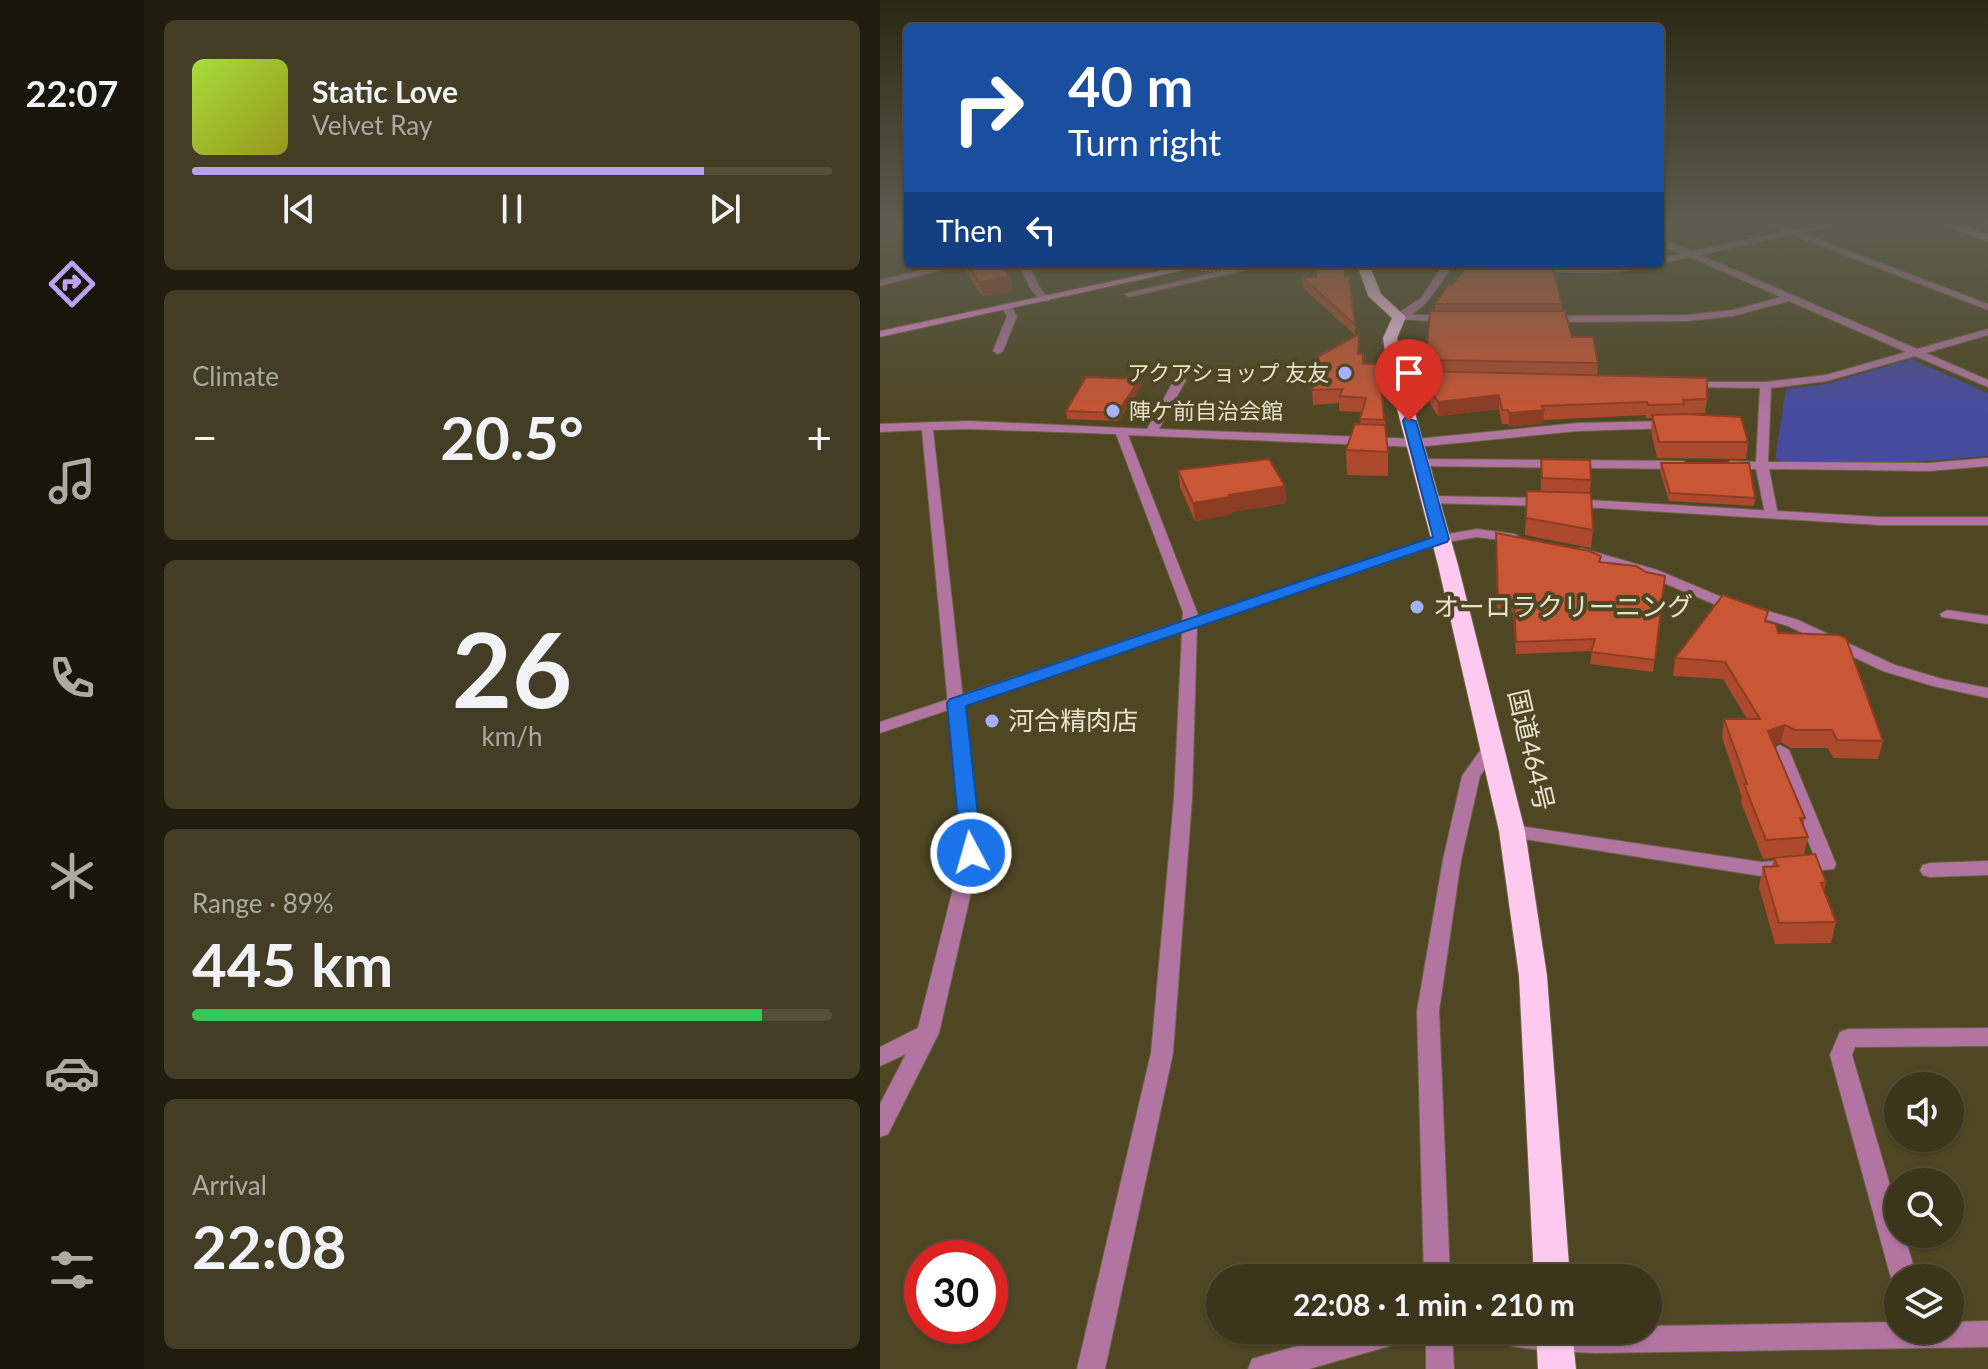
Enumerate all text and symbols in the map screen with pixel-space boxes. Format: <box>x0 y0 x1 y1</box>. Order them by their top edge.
text: 40 m <box>1068 52 1193 119</box>
icon: right <box>936 56 1040 160</box>
text: 22:07 <box>26 71 118 115</box>
text: Static Love <box>312 73 458 109</box>
text: Velvet Ray <box>312 109 432 141</box>
text: Turn right <box>1068 120 1221 164</box>
icon: previous <box>277 187 321 231</box>
icon: pause <box>490 187 534 231</box>
icon: next <box>703 187 747 231</box>
icon: left <box>1019 208 1063 252</box>
text: Then <box>936 212 1003 248</box>
icon: directions <box>44 256 100 312</box>
pin <box>1375 339 1443 421</box>
icon: arrive <box>1387 351 1431 395</box>
place label: アクアショップ 友友 <box>1127 359 1329 386</box>
text: Climate <box>192 360 279 392</box>
marker: アクアショップ 友友 <box>1336 364 1354 382</box>
place label: 陣ケ前自治会館 <box>1129 397 1283 424</box>
text: 20.5° <box>440 401 584 473</box>
marker: 陣ケ前自治会館 <box>1104 402 1122 420</box>
text: − <box>192 411 218 463</box>
text: + <box>806 411 832 463</box>
icon: music <box>44 453 100 509</box>
place label: オーロラクリーニング <box>1433 590 1693 622</box>
marker: オーロラクリーニング <box>1408 598 1426 616</box>
text: 26 <box>452 605 572 730</box>
icon: phone <box>44 650 100 706</box>
street label: 国道464号 <box>1503 686 1561 813</box>
place label: 河合精肉店 <box>1008 704 1138 736</box>
marker: 河合精肉店 <box>983 712 1001 730</box>
text: km/h <box>482 720 542 752</box>
position arrow <box>929 811 1013 895</box>
icon: climate <box>44 848 100 904</box>
text: Range · 89% <box>192 887 334 919</box>
text: 445 km <box>192 928 393 1000</box>
icon: car <box>44 1045 100 1101</box>
map controls <box>1884 1072 1964 1344</box>
button: sound <box>1884 1072 1964 1152</box>
button: search <box>1884 1168 1964 1248</box>
text: Arrival <box>192 1169 267 1201</box>
text: 22:08 <box>192 1210 347 1282</box>
speed limit sign: 30 <box>904 1240 1008 1344</box>
icon: filters <box>44 1242 100 1298</box>
button: layers <box>1884 1264 1964 1344</box>
text: 22:08 · 1 min · 210 m <box>1293 1286 1575 1322</box>

